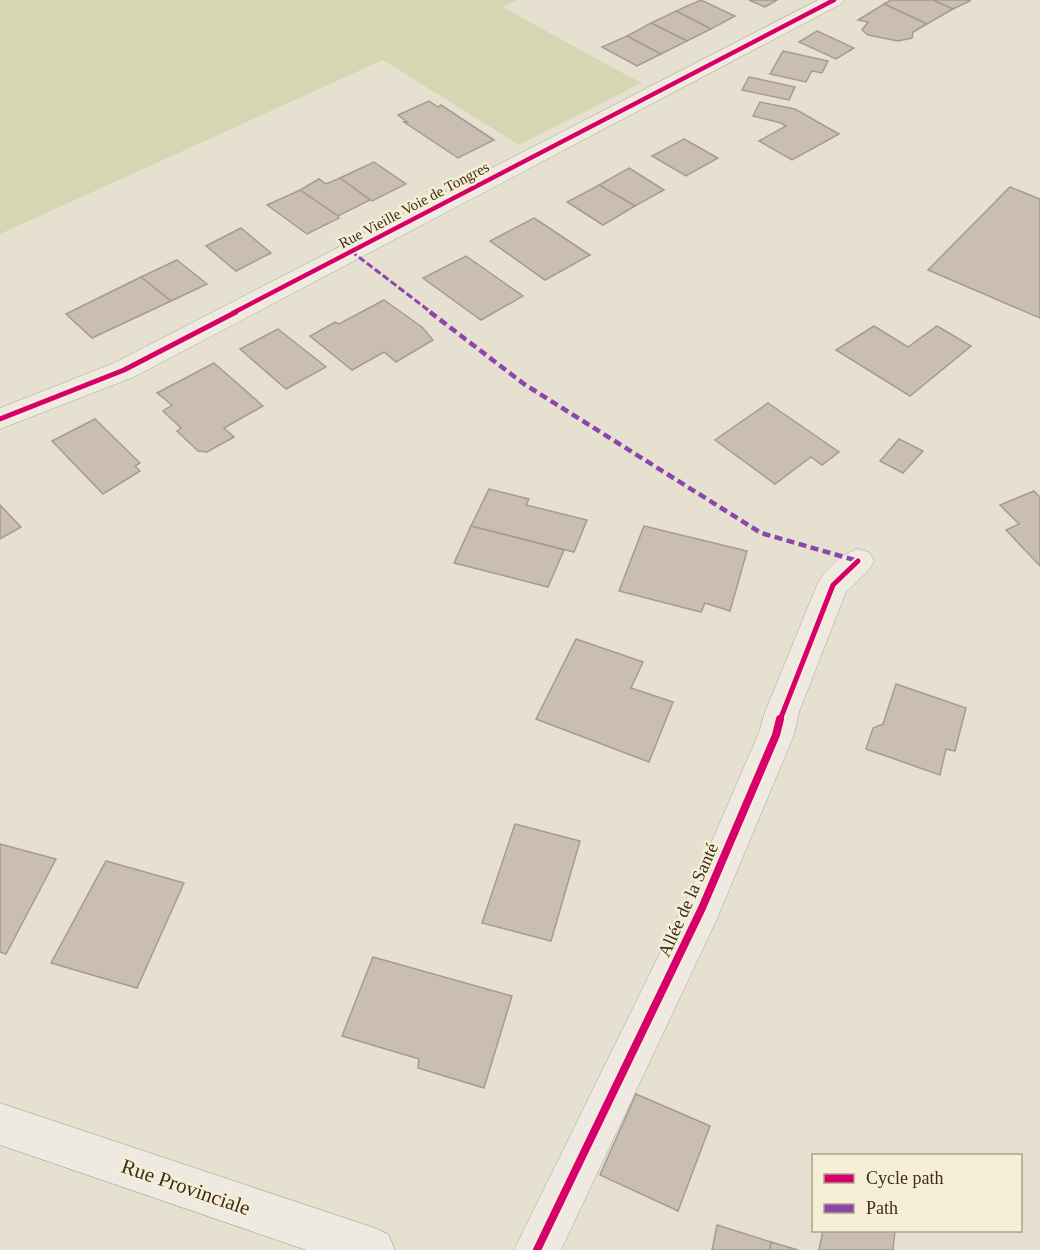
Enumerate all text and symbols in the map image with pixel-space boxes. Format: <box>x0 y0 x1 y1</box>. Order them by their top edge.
street label: Rue Vieille Voie de Tongres <box>336 158 492 251</box>
street label: Allée de la Santé <box>654 840 722 960</box>
street label: Rue Provinciale <box>118 1154 254 1220</box>
legend <box>812 1154 1022 1232</box>
text: Cycle path <box>866 1168 943 1188</box>
text: Path <box>866 1198 898 1218</box>

